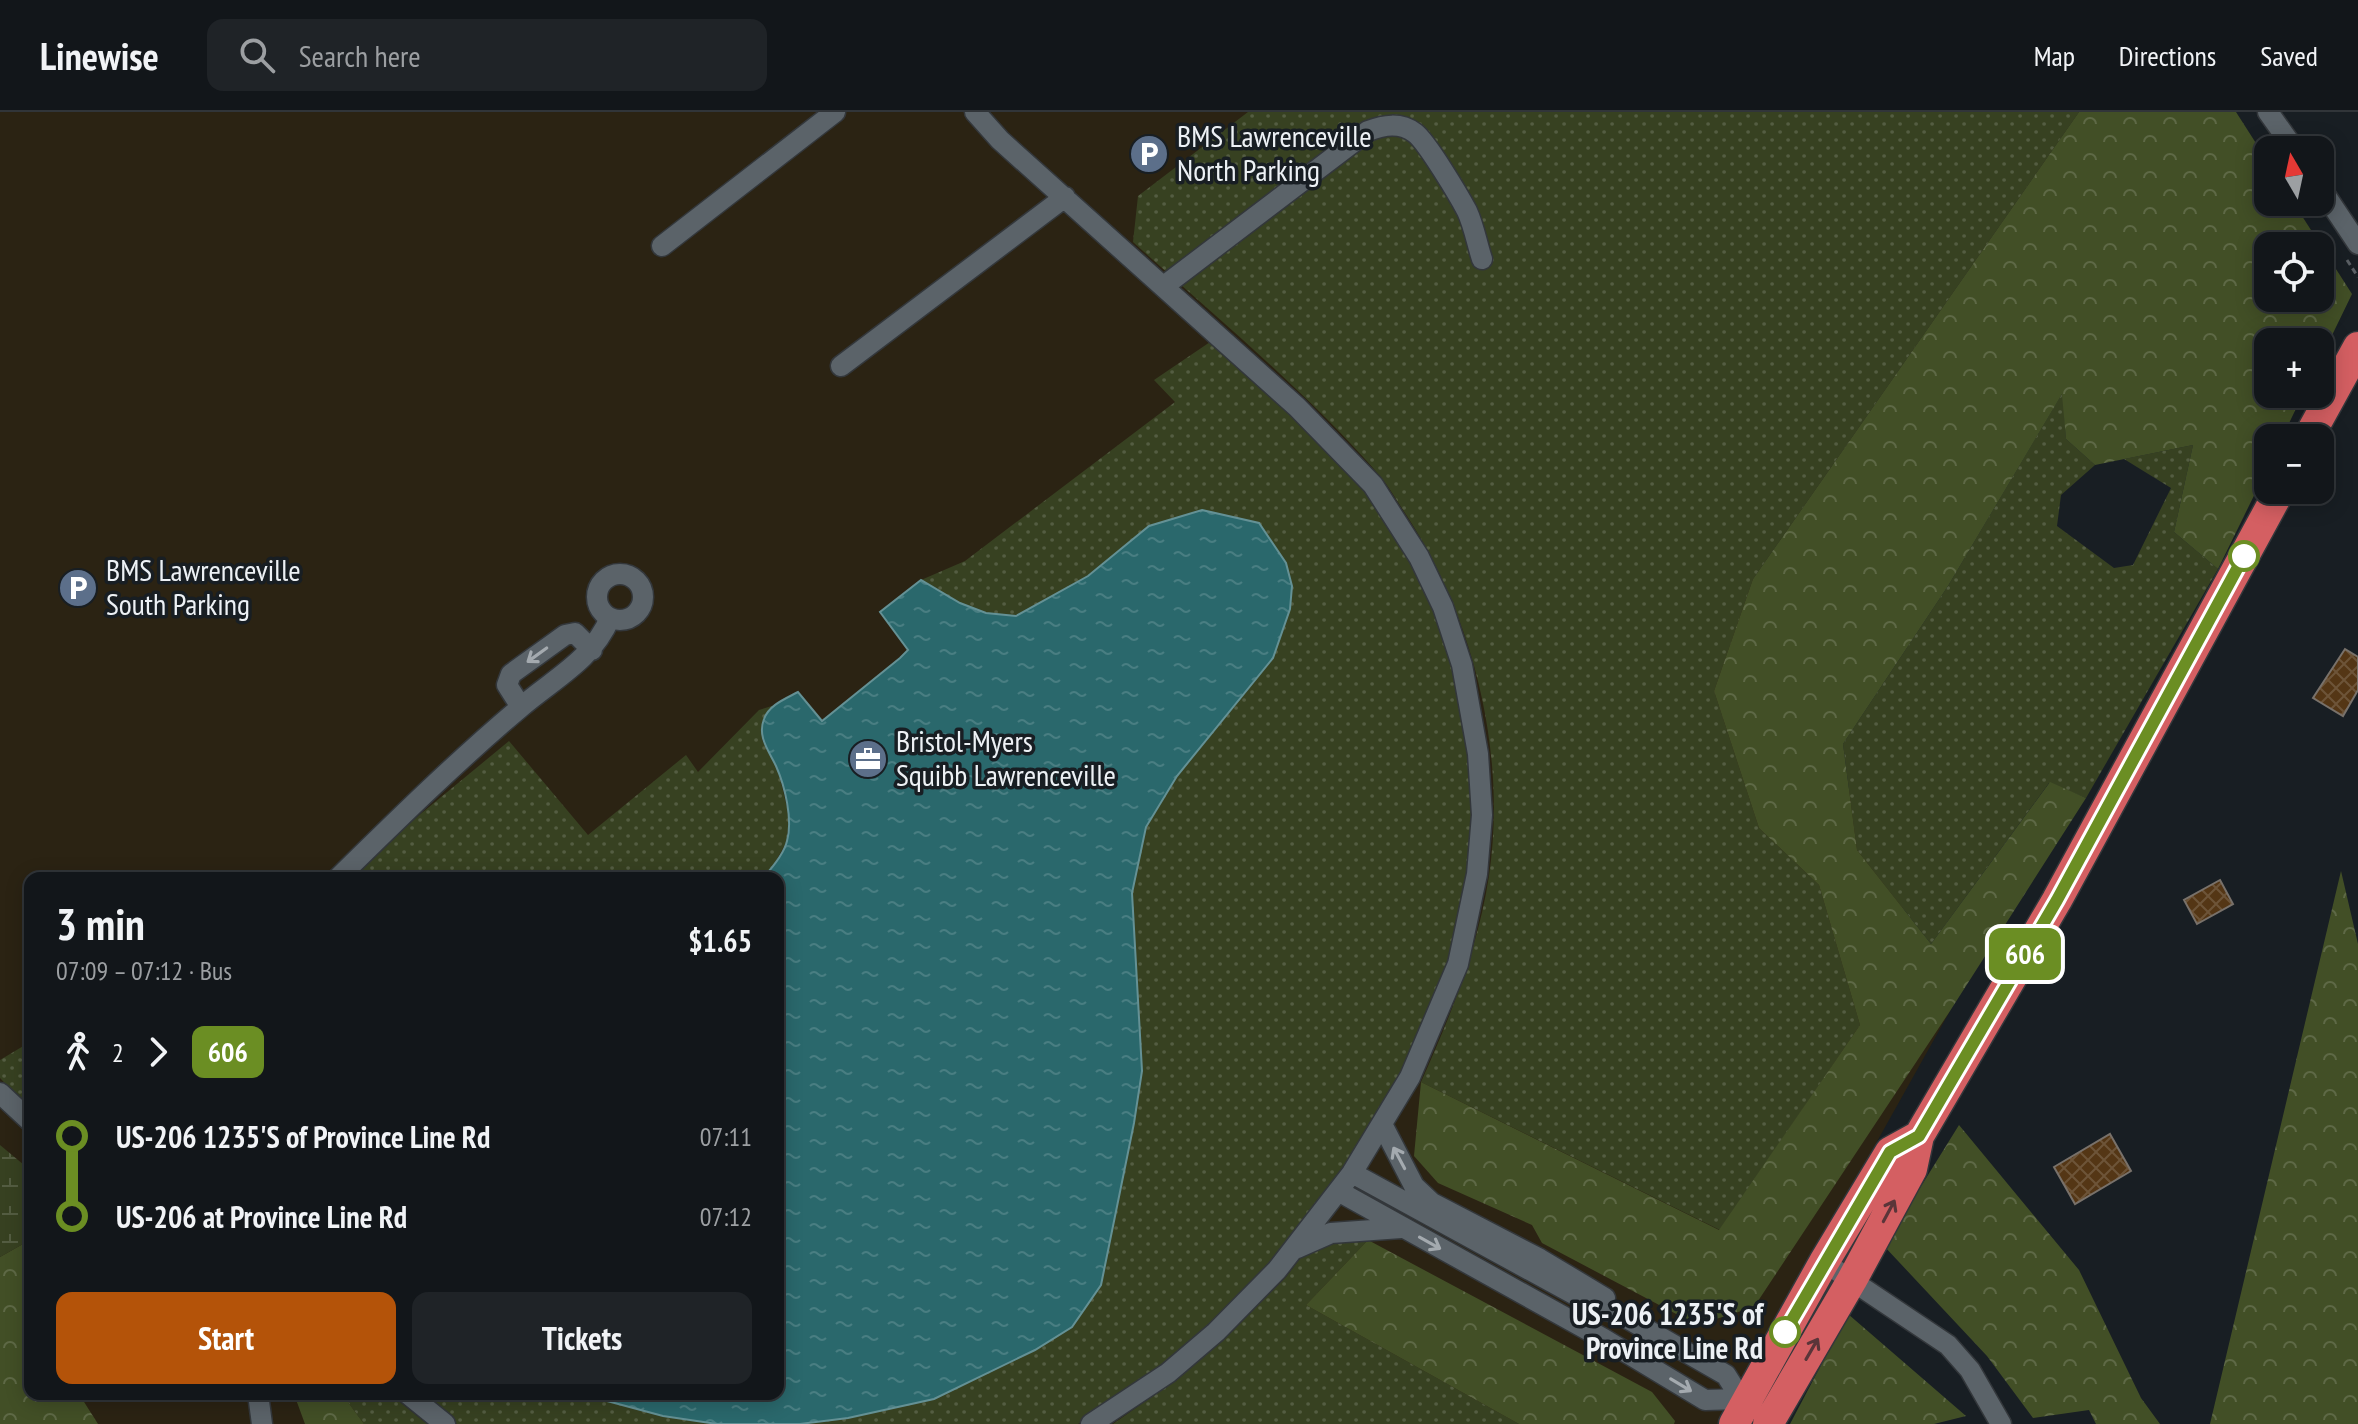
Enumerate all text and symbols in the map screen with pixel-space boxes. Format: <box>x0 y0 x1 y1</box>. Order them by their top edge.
search box <box>207 19 767 91</box>
text: Linewise <box>40 31 159 80</box>
icon: search <box>235 33 279 77</box>
text: Search here <box>299 36 421 75</box>
text: Map <box>2034 37 2075 74</box>
text: Directions <box>2119 37 2216 74</box>
text: Saved <box>2260 37 2318 74</box>
place label: BMS Lawrenceville North Parking <box>1177 116 1372 189</box>
parking icon: BMS Lawrenceville North Parking <box>1128 133 1170 175</box>
north arrow <box>2254 136 2334 216</box>
map controls <box>2254 136 2334 504</box>
button: locate <box>2254 232 2334 312</box>
button: + <box>2254 328 2334 408</box>
button: − <box>2254 424 2334 504</box>
unlabelled marker <box>2229 541 2259 571</box>
place label: BMS Lawrenceville South Parking <box>106 550 301 623</box>
parking icon: BMS Lawrenceville South Parking <box>57 567 99 609</box>
one-way arrow <box>527 646 548 663</box>
place label: Bristol-Myers Squibb Lawrenceville <box>896 721 1116 794</box>
office icon: Bristol-Myers Squibb Lawrenceville <box>847 738 889 780</box>
text: 3 min <box>56 895 145 952</box>
text: $1.65 <box>688 921 752 960</box>
line badge: 606 <box>1979 928 2071 980</box>
text: 606 <box>2005 935 2045 972</box>
text: 07:09 – 07:12 · Bus <box>56 954 232 987</box>
icon: walk <box>56 1030 100 1074</box>
icon: forward <box>136 1030 180 1074</box>
text: 606 <box>208 1033 248 1070</box>
text: 2 <box>112 1036 124 1069</box>
text: US-206 1235'S of Province Line Rd <box>116 1117 490 1156</box>
text: 07:11 <box>700 1120 752 1153</box>
one-way arrow <box>1391 1146 1407 1170</box>
text: US-206 at Province Line Rd <box>116 1197 407 1236</box>
text: 07:12 <box>700 1200 752 1233</box>
one-way arrow <box>1881 1200 1897 1224</box>
one-way arrow <box>1418 1236 1441 1252</box>
button: Start <box>56 1292 396 1384</box>
button: Tickets <box>412 1292 752 1384</box>
place label: US-206 1235'S of Province Line Rd <box>1572 1294 1765 1367</box>
marker: US-206 1235'S of Province Line Rd <box>1770 1317 1800 1347</box>
one-way arrow <box>1804 1337 1820 1360</box>
one-way arrow <box>1669 1378 1692 1394</box>

